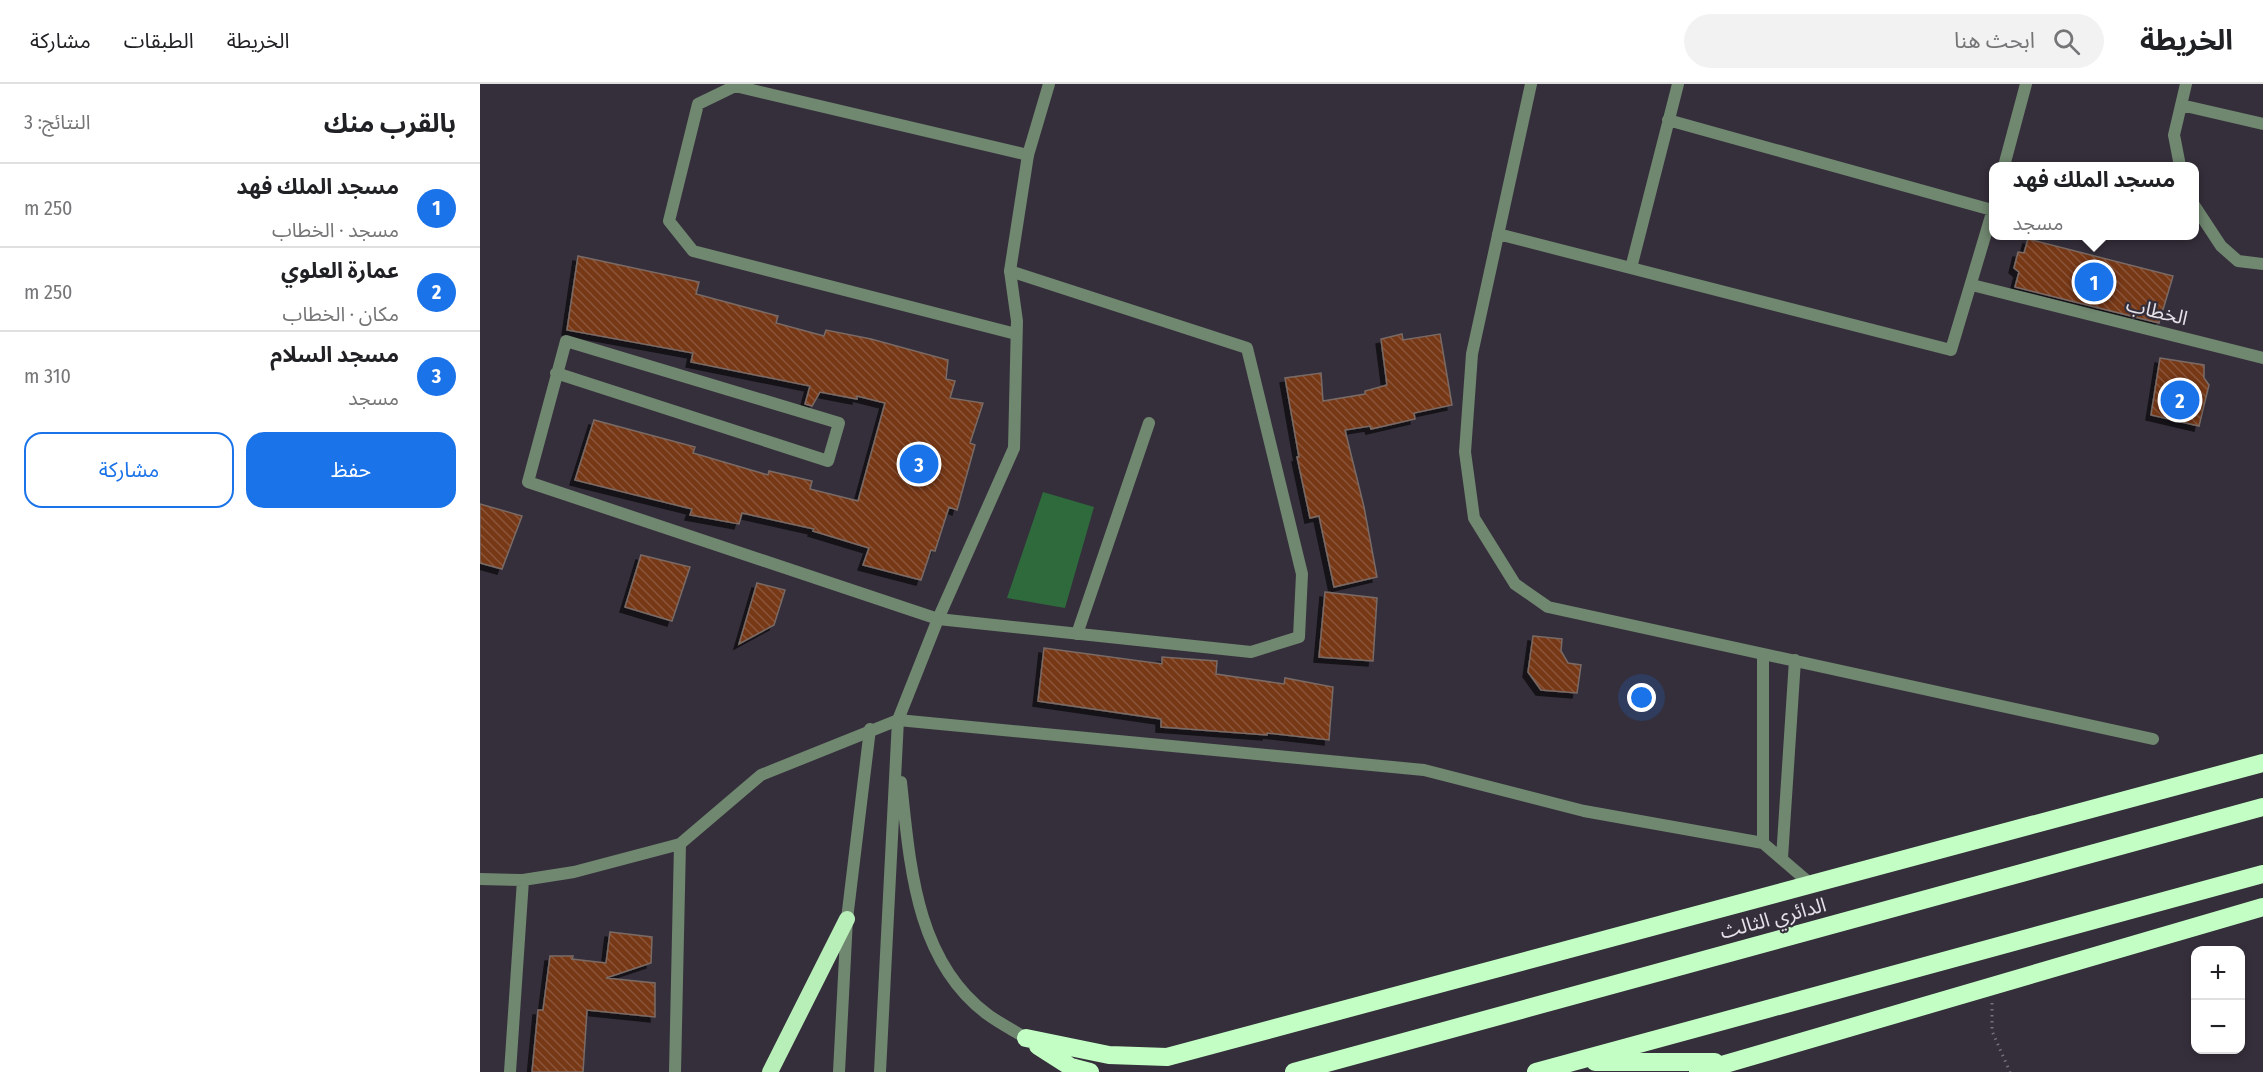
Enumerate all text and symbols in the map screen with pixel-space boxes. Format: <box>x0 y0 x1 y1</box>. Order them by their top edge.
search box <box>1684 14 2104 68</box>
text: الخريطة <box>2140 24 2233 57</box>
icon: search <box>2050 25 2083 58</box>
text: ابحث هنا <box>1954 27 2035 54</box>
text: مشاركة <box>30 28 91 54</box>
text: الطبقات <box>124 28 194 54</box>
text: الخريطة <box>227 28 290 54</box>
text: بالقرب منك <box>324 108 456 139</box>
text: النتائج: 3 <box>24 110 90 134</box>
popup <box>1989 162 2199 240</box>
text: مسجد الملك فهد <box>2013 166 2175 193</box>
text: مسجد الملك فهد <box>236 173 399 200</box>
text: 250 m <box>24 196 73 220</box>
text: 1 <box>432 196 441 220</box>
text: مسجد <box>2013 211 2063 235</box>
text: مسجد · الخطاب <box>272 218 399 242</box>
text: عمارة العلوي <box>281 257 399 284</box>
pin: 1 <box>2074 260 2114 304</box>
text: 250 m <box>24 280 73 304</box>
text: 2 <box>432 280 441 304</box>
street label: الخطاب <box>2124 292 2190 330</box>
text: مكان · الخطاب <box>283 302 399 326</box>
text: مسجد السلام <box>270 341 399 368</box>
text: 310 m <box>24 364 71 388</box>
text: 3 <box>432 364 441 388</box>
pin: 2 <box>2160 378 2200 422</box>
text: مسجد <box>348 386 399 410</box>
button: مشاركة <box>24 432 234 508</box>
button: حفظ <box>246 432 456 508</box>
pin: 3 <box>900 442 938 487</box>
your location <box>1627 683 1656 712</box>
street label: الدائري الثالث <box>1717 892 1830 947</box>
map controls <box>2191 946 2245 1054</box>
button: + <box>2191 946 2245 1000</box>
button: − <box>2191 1000 2245 1054</box>

